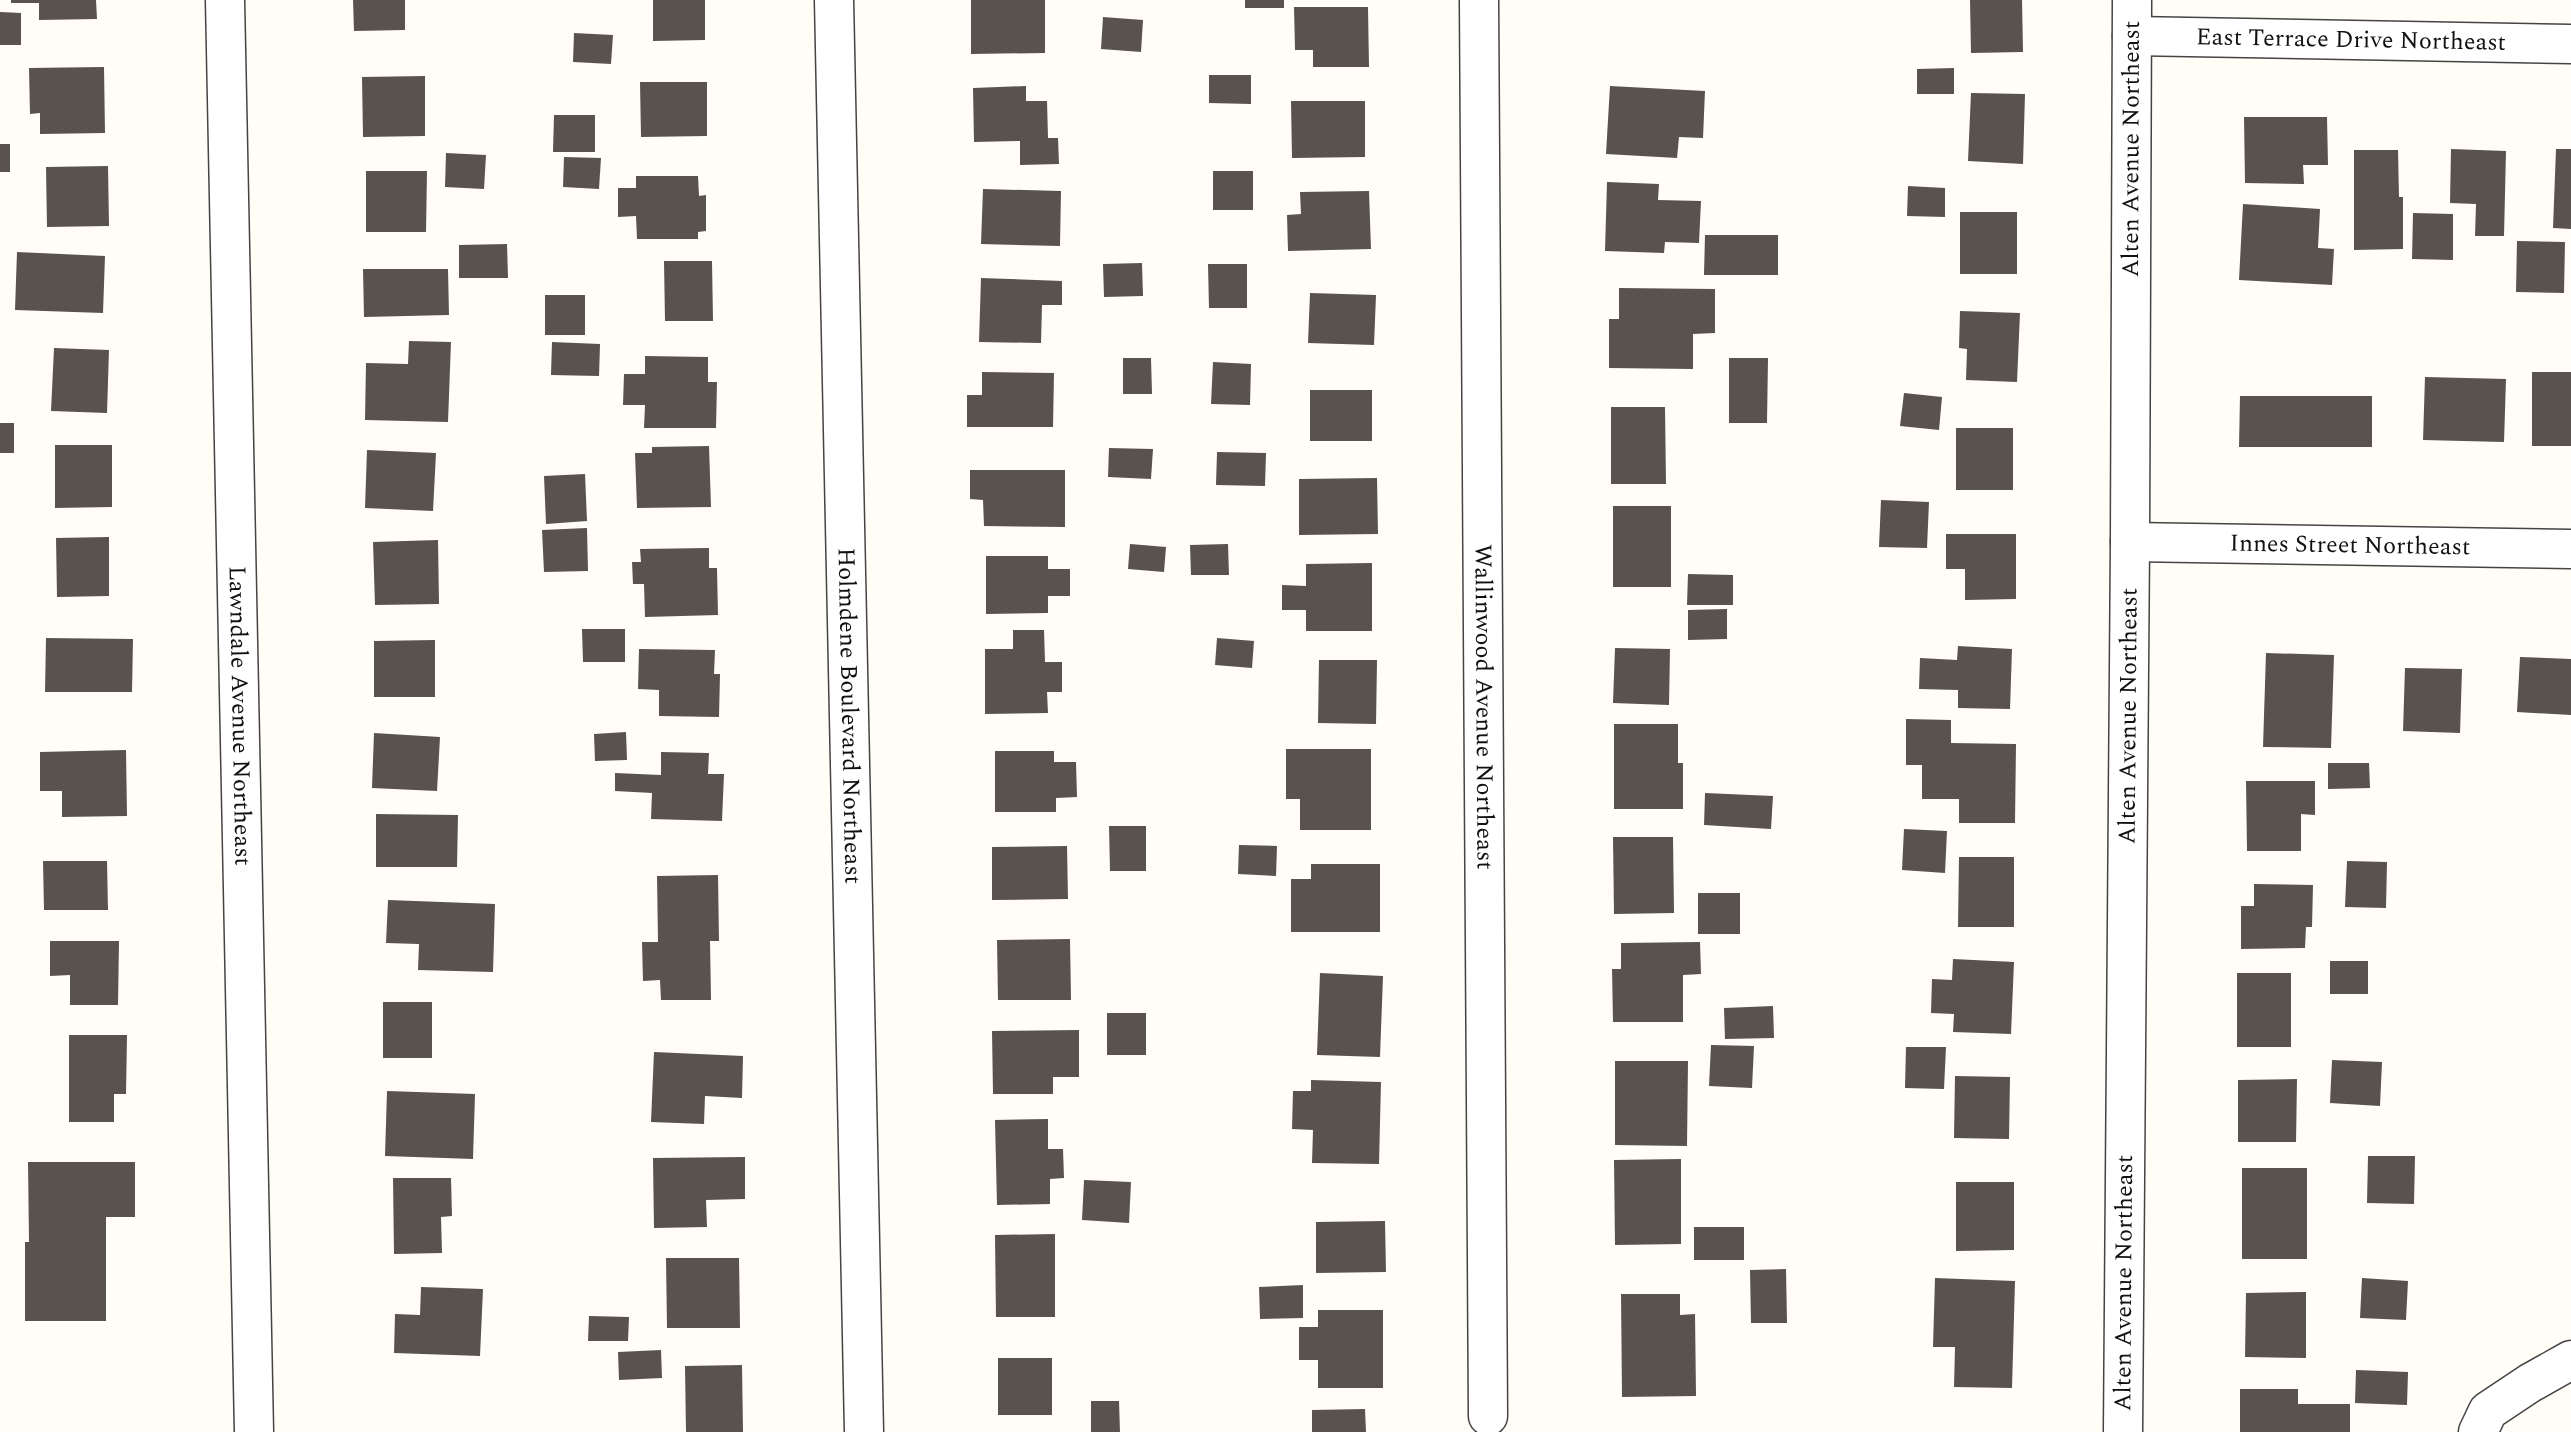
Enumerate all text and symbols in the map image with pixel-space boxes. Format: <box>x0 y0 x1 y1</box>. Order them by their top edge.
street label: East Terrace Drive Northeast <box>2196 19 2506 61</box>
street label: Alten Avenue Northeast <box>2113 21 2150 277</box>
street label: Innes Street Northeast <box>2229 526 2471 565</box>
street label: Wallinwood Avenue Northeast <box>1464 544 1503 870</box>
street label: Holmdene Boulevard Northeast <box>827 547 871 884</box>
street label: Lawndale Avenue Northeast <box>218 565 261 866</box>
street label: Alten Avenue Northeast <box>2110 588 2148 844</box>
street label: Alten Avenue Northeast <box>2105 1155 2143 1411</box>

